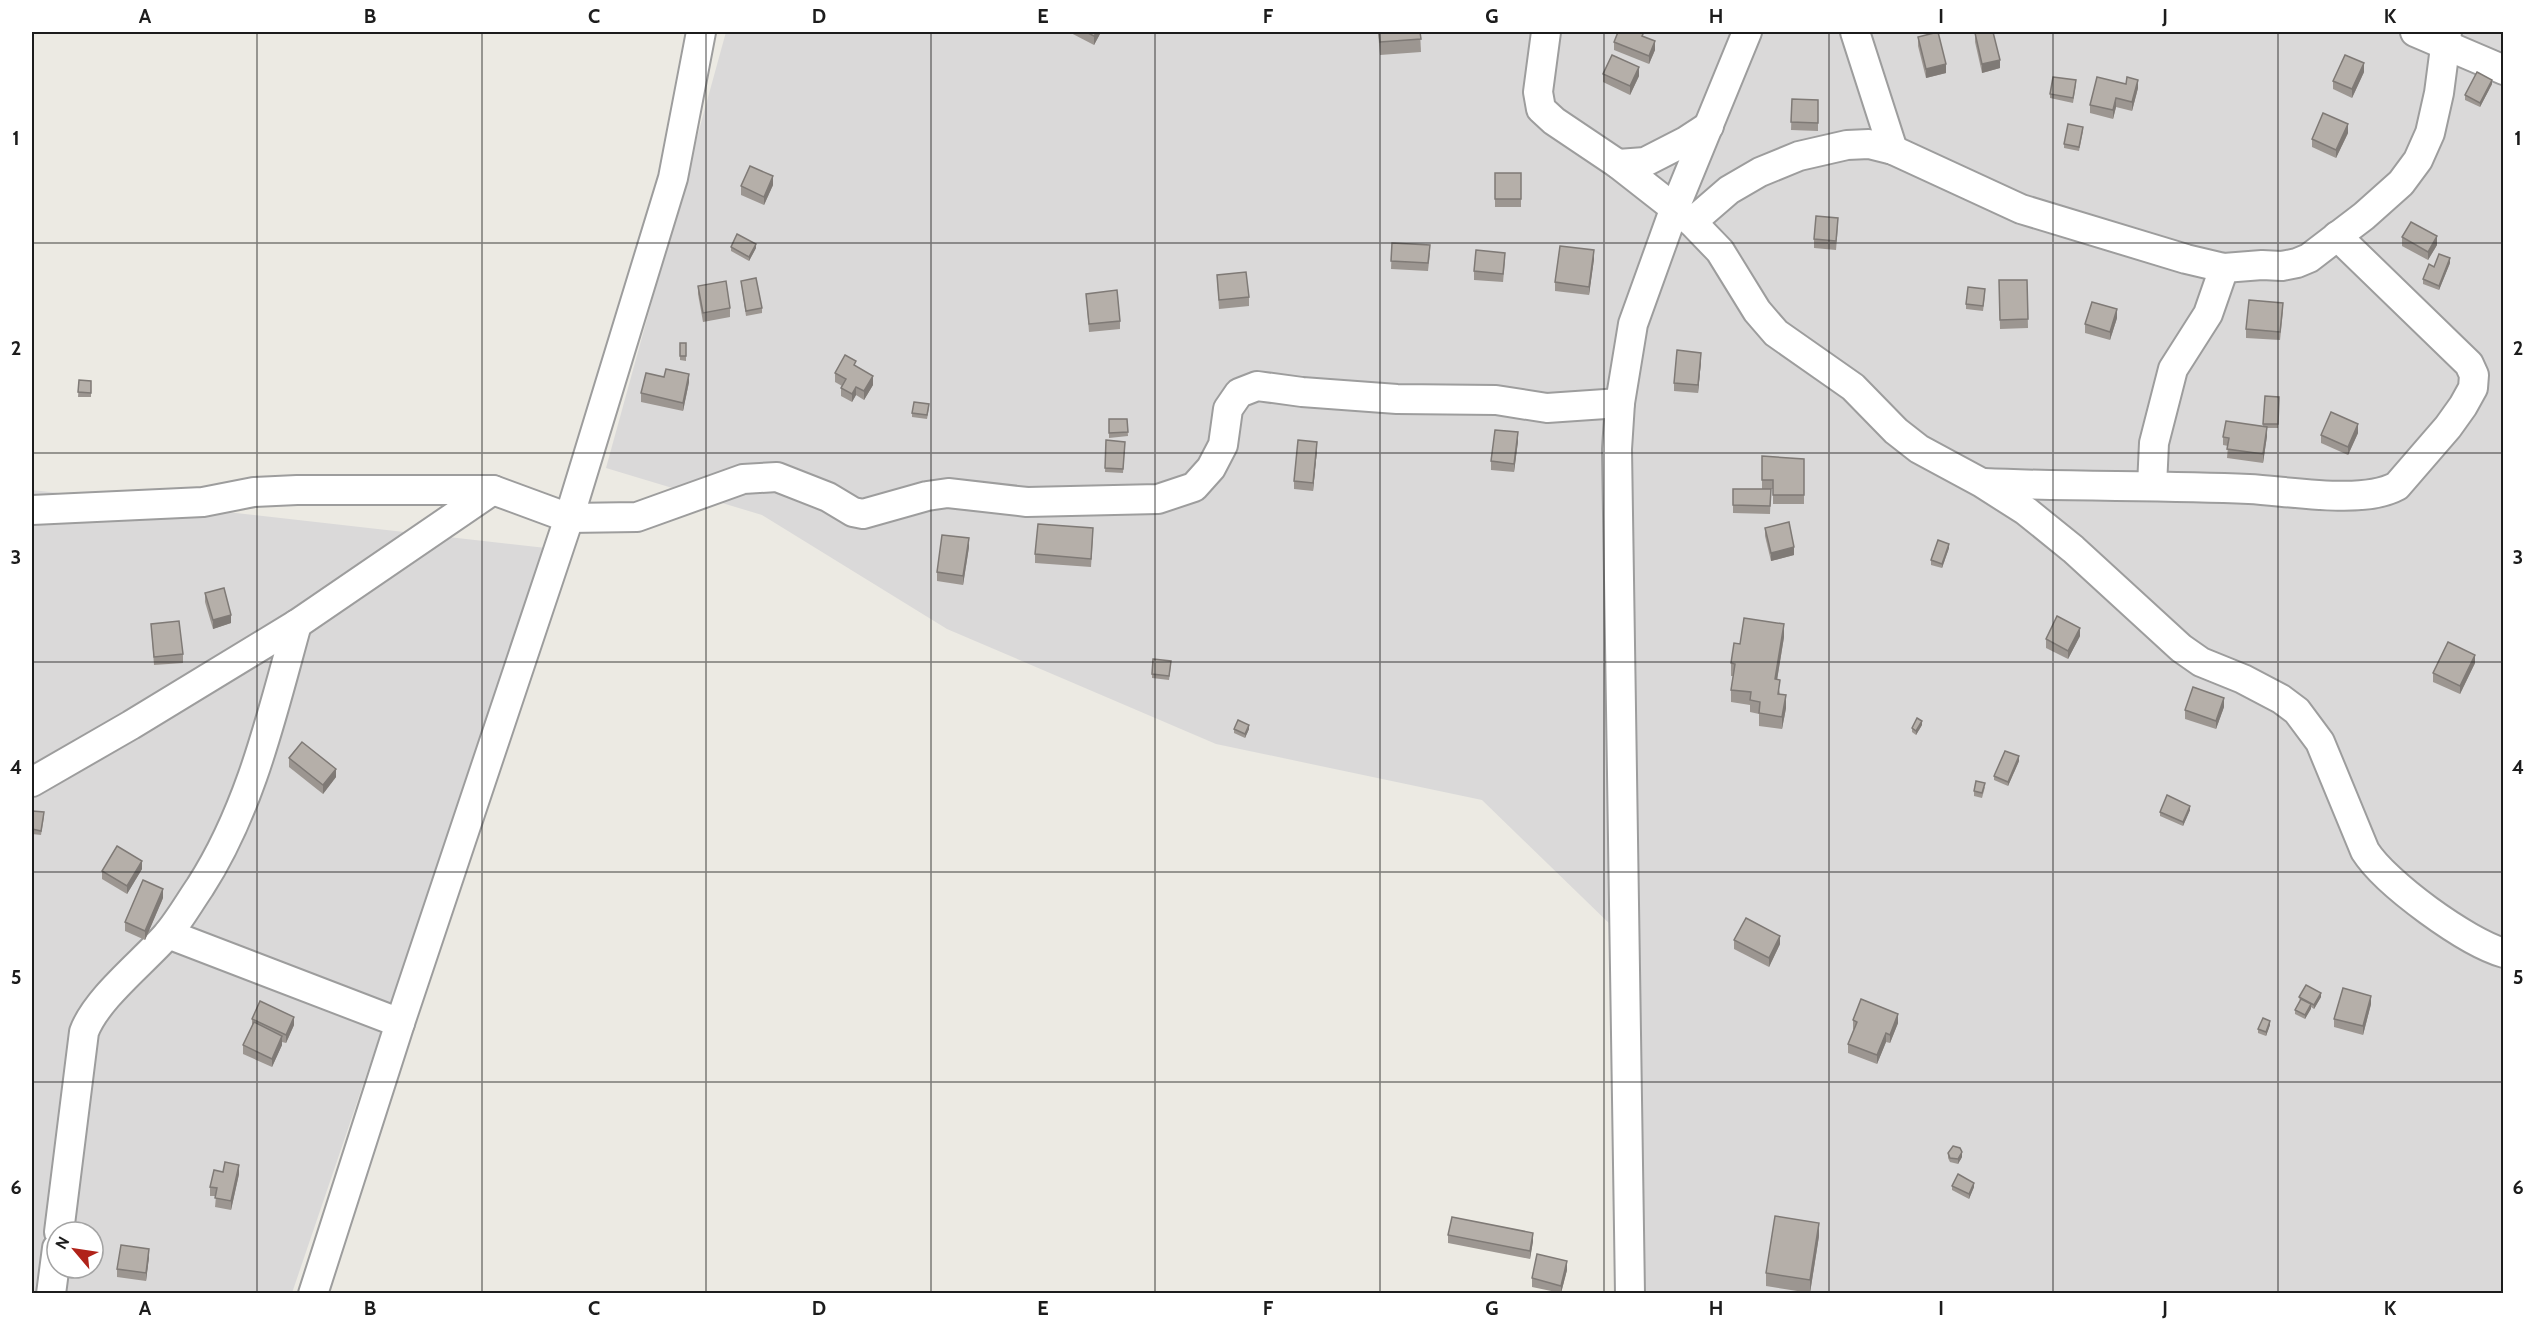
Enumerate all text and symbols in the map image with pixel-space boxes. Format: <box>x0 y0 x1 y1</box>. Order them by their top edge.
text: A <box>139 4 152 28</box>
text: B <box>364 4 376 28</box>
text: C <box>588 4 600 28</box>
text: D <box>812 4 826 28</box>
text: E <box>1037 4 1049 28</box>
text: F <box>1263 4 1274 28</box>
text: G <box>1485 4 1499 28</box>
text: H <box>1709 4 1723 28</box>
text: I <box>1938 4 1944 28</box>
text: J <box>2161 4 2168 28</box>
text: K <box>2384 4 2397 28</box>
text: 1 <box>12 126 20 150</box>
text: 1 <box>2514 126 2522 150</box>
text: 2 <box>11 336 21 360</box>
text: 2 <box>2513 336 2523 360</box>
text: 3 <box>11 545 21 569</box>
text: 3 <box>2513 545 2523 569</box>
text: 4 <box>10 755 22 779</box>
text: 4 <box>2512 755 2524 779</box>
text: 5 <box>11 965 21 989</box>
text: 5 <box>2513 965 2523 989</box>
text: 6 <box>10 1175 22 1199</box>
text: 6 <box>2512 1175 2524 1199</box>
north arrow <box>45 1220 105 1280</box>
text: N <box>51 1233 73 1253</box>
text: A <box>139 1296 152 1320</box>
text: B <box>364 1296 376 1320</box>
text: C <box>588 1296 600 1320</box>
text: D <box>812 1296 826 1320</box>
text: E <box>1037 1296 1049 1320</box>
text: F <box>1263 1296 1274 1320</box>
text: G <box>1485 1296 1499 1320</box>
text: H <box>1709 1296 1723 1320</box>
text: I <box>1938 1296 1944 1320</box>
text: J <box>2161 1296 2168 1320</box>
text: K <box>2384 1296 2397 1320</box>

